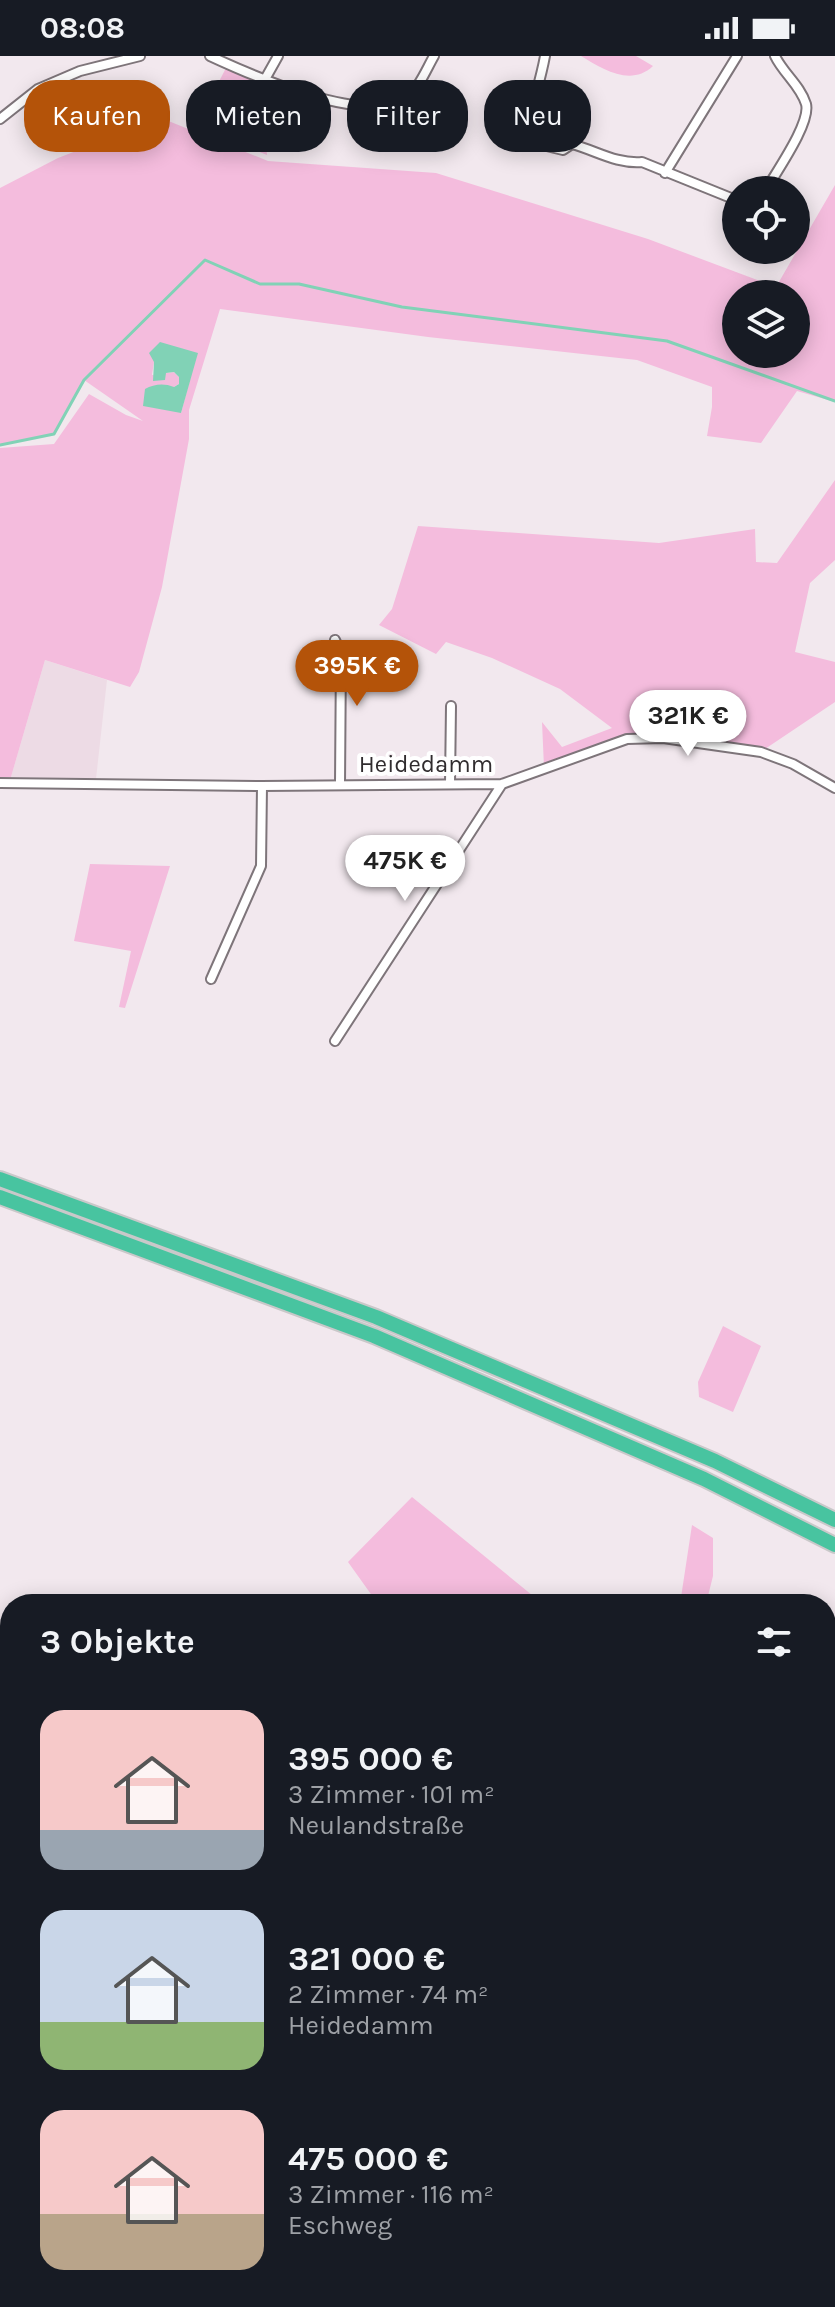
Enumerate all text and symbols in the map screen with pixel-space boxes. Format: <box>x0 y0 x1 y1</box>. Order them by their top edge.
text: 08:08 <box>40 10 125 46</box>
chip: Kaufen <box>24 80 170 152</box>
chip: Mieten <box>186 80 331 152</box>
chip: Filter <box>347 80 468 152</box>
chip: Neu <box>484 80 591 152</box>
map controls <box>722 176 810 368</box>
button: locate <box>722 176 810 264</box>
button: layers <box>722 280 810 368</box>
pin: 395K € <box>292 640 422 708</box>
text: 395K € <box>313 650 401 681</box>
pin: 321K € <box>623 690 753 758</box>
text: 321K € <box>647 700 729 731</box>
street label: Heidedamm <box>359 750 493 778</box>
pin: 475K € <box>340 835 470 903</box>
text: 475K € <box>363 845 447 876</box>
icon: filters <box>752 1620 796 1664</box>
text: 3 Objekte <box>40 1622 195 1662</box>
text: 395 000 € <box>288 1739 453 1779</box>
icon: home <box>104 1742 200 1838</box>
text: 3 Zimmer · 101 m² <box>288 1779 495 1810</box>
text: Neulandstraße <box>288 1810 464 1841</box>
text: 321 000 € <box>288 1939 445 1979</box>
icon: home <box>104 1942 200 2038</box>
text: 2 Zimmer · 74 m² <box>288 1979 488 2010</box>
text: Heidedamm <box>288 2010 434 2041</box>
text: 475 000 € <box>288 2139 448 2179</box>
icon: home <box>104 2142 200 2238</box>
text: 3 Zimmer · 116 m² <box>288 2179 494 2210</box>
text: Eschweg <box>288 2210 392 2241</box>

